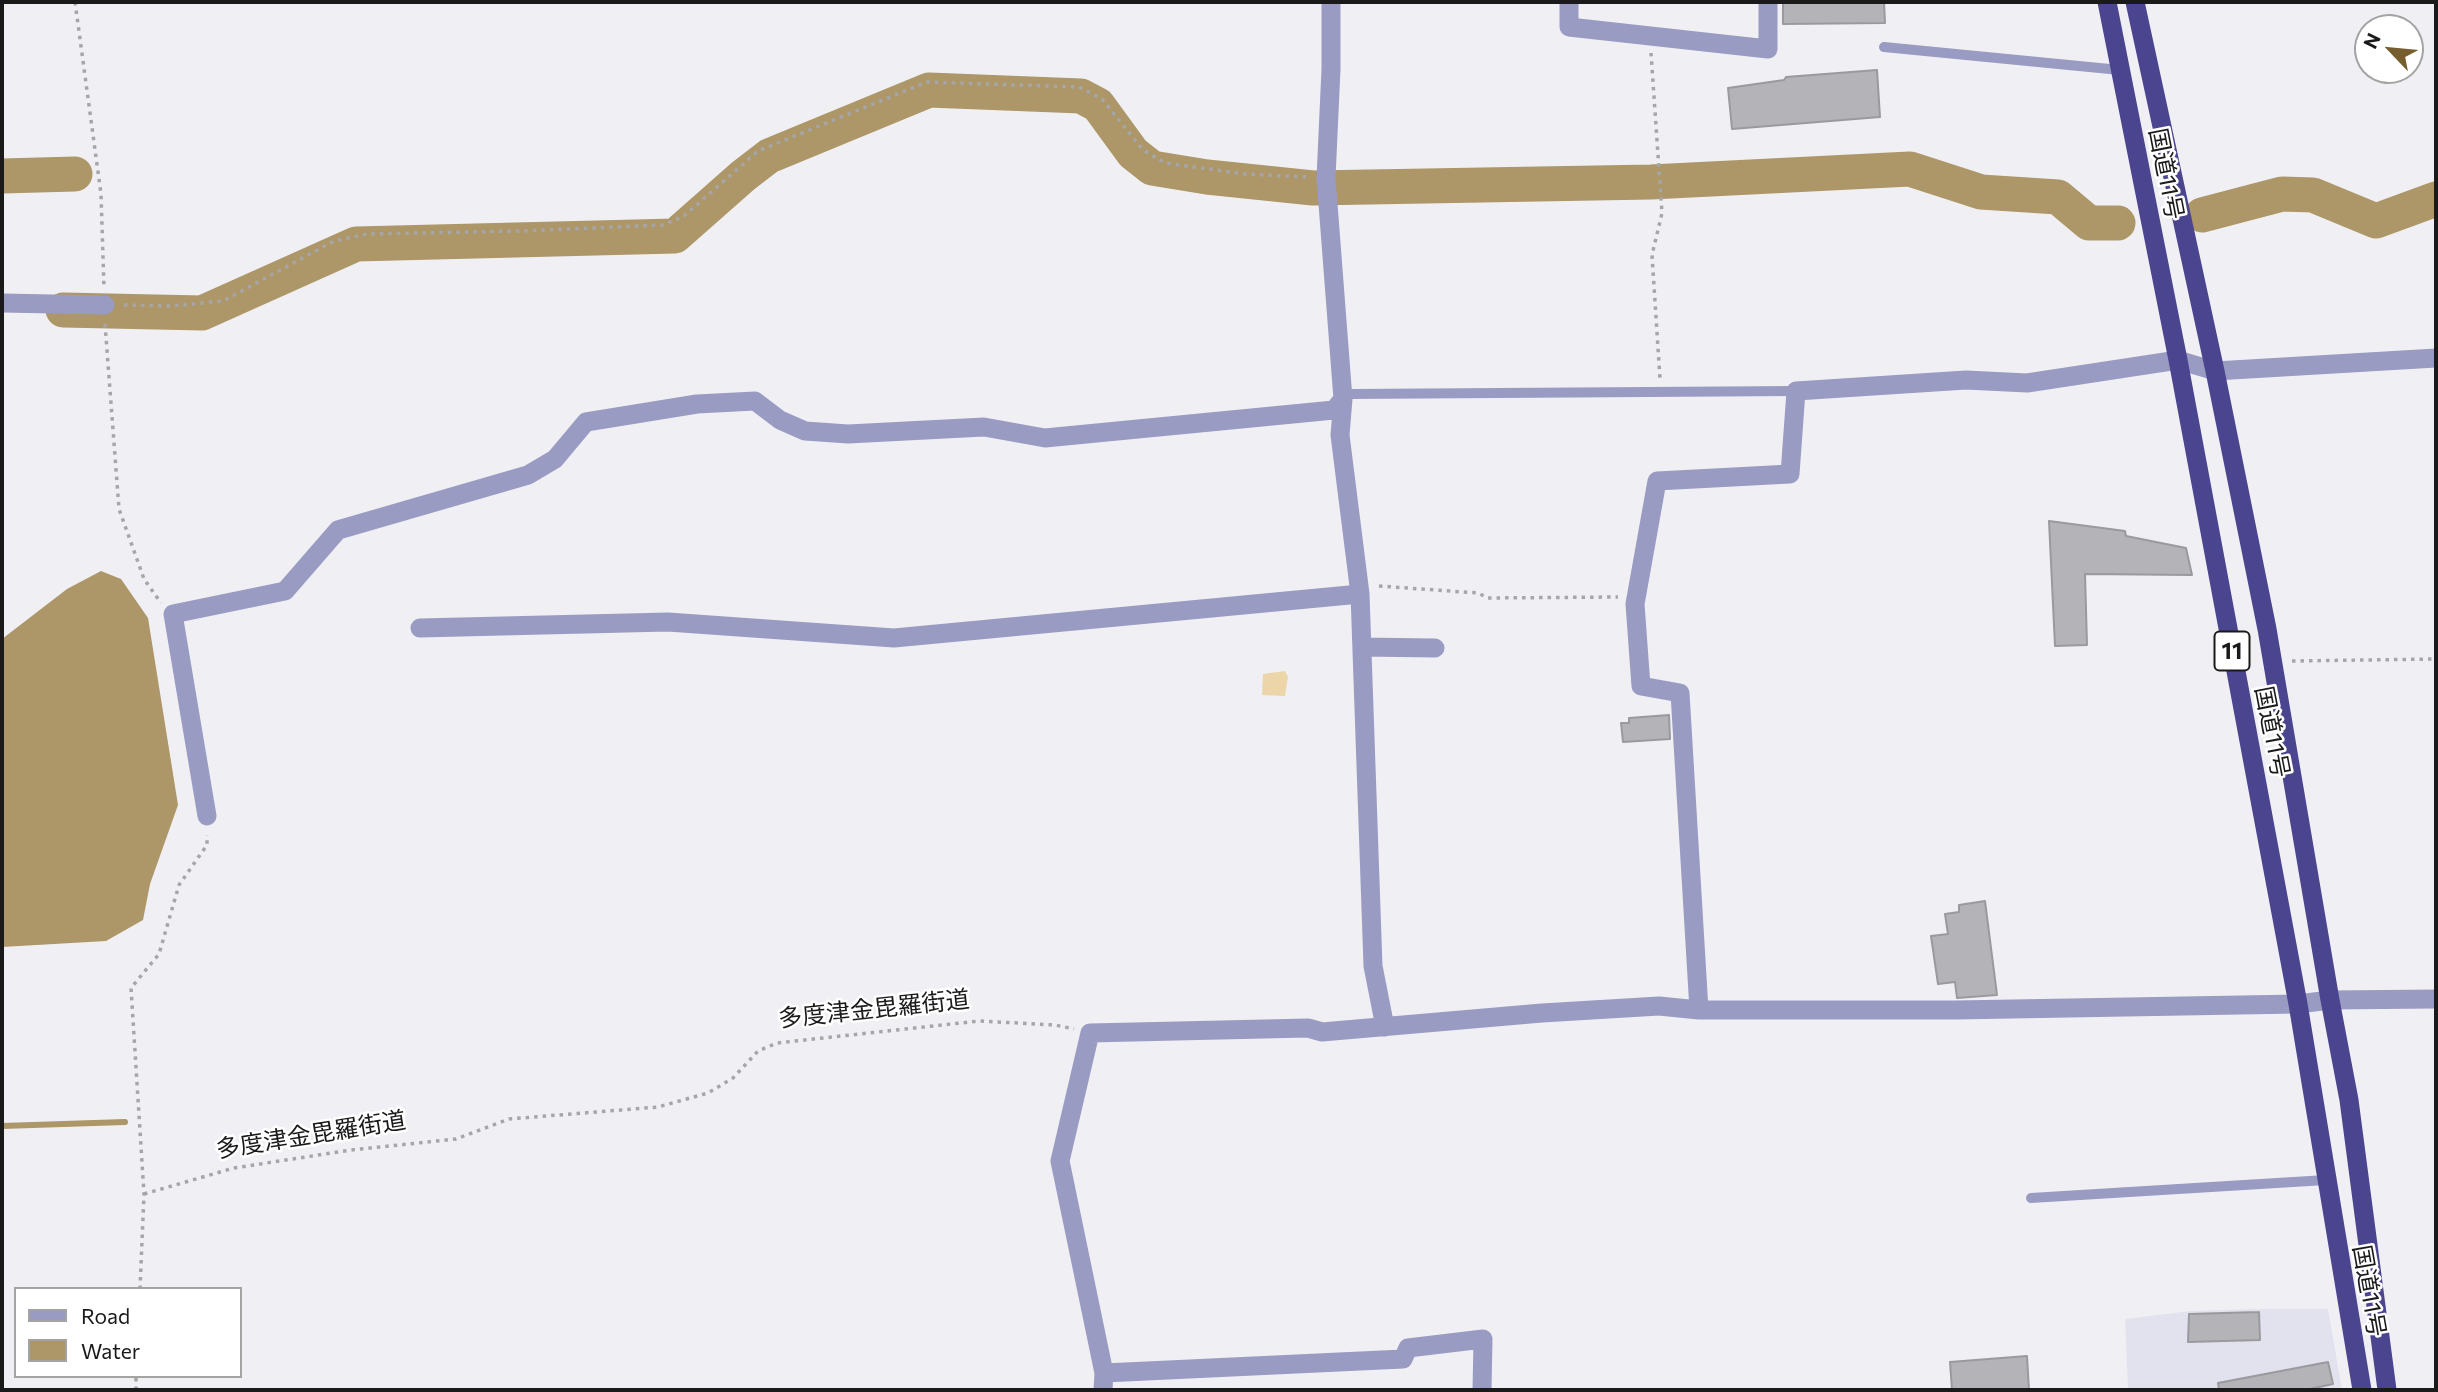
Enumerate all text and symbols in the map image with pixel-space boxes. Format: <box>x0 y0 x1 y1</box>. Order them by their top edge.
north arrow <box>2354 14 2424 84</box>
text: N <box>2358 29 2385 52</box>
street label: 国道11号 <box>2143 126 2189 222</box>
road number: 11 <box>2214 632 2250 670</box>
street label: 国道11号 <box>2249 684 2295 780</box>
street label: 多度津金毘羅街道 <box>777 985 971 1033</box>
street label: 多度津金毘羅街道 <box>214 1106 408 1164</box>
street label: 国道11号 <box>2347 1243 2391 1339</box>
legend <box>14 1287 242 1378</box>
text: Road <box>81 1303 130 1328</box>
text: Water <box>81 1338 140 1363</box>

